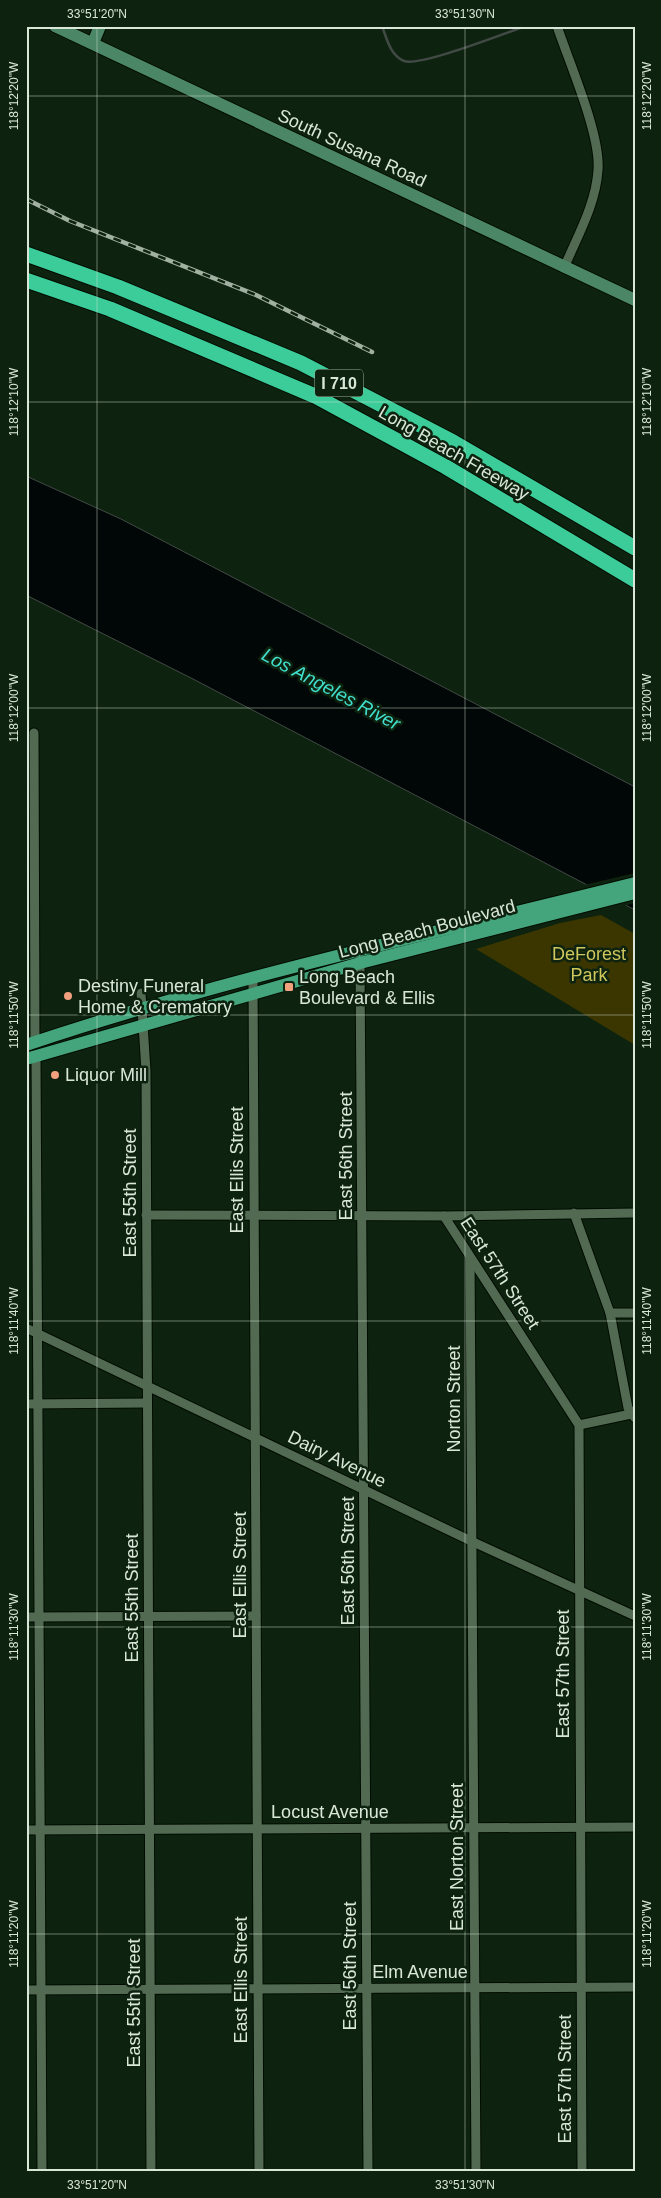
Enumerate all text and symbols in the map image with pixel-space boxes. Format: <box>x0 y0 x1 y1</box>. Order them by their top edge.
text: 33°51'20"N <box>67 7 127 21</box>
text: 33°51'30"N <box>435 7 495 21</box>
text: 118°12'20"W <box>7 61 21 130</box>
text: 118°12'20"W <box>640 61 654 130</box>
street label: South Susana Road <box>275 105 429 191</box>
text: 118°12'10"W <box>7 367 21 436</box>
text: 118°12'10"W <box>640 367 654 436</box>
road number: I 710 <box>315 369 363 396</box>
street label: Long Beach Freeway <box>375 402 533 504</box>
water label: Los Angeles River <box>258 644 404 735</box>
text: 118°12'00"W <box>7 673 21 742</box>
text: 118°12'00"W <box>640 673 654 742</box>
street label: Long Beach Boulevard <box>336 896 518 962</box>
park label: DeForest Park <box>552 944 626 985</box>
place label: Long Beach Boulevard & Ellis <box>299 967 435 1008</box>
place label: Destiny Funeral Home & Crematory <box>78 976 232 1017</box>
text: 118°11'50"W <box>7 981 21 1049</box>
marker: Long Beach Boulevard & Ellis <box>283 981 295 993</box>
text: 118°11'50"W <box>640 981 654 1049</box>
marker: Destiny Funeral Home & Crematory <box>62 990 74 1002</box>
place label: Liquor Mill <box>65 1065 147 1085</box>
marker: Liquor Mill <box>49 1069 61 1081</box>
street label: East 56th Street <box>336 1091 356 1221</box>
street label: East Ellis Street <box>227 1106 247 1234</box>
street label: East 55th Street <box>120 1128 140 1258</box>
street label: East 57th Street <box>456 1213 544 1333</box>
text: 118°11'40"W <box>7 1287 21 1355</box>
text: 118°11'40"W <box>640 1287 654 1355</box>
street label: Norton Street <box>444 1345 464 1453</box>
street label: Dairy Avenue <box>285 1427 389 1491</box>
street label: East 56th Street <box>338 1496 358 1626</box>
street label: East Ellis Street <box>230 1511 250 1639</box>
street label: East 55th Street <box>122 1533 142 1663</box>
text: 118°11'30"W <box>7 1593 21 1661</box>
text: 118°11'30"W <box>640 1593 654 1661</box>
street label: East 57th Street <box>553 1609 573 1739</box>
street label: East Norton Street <box>447 1783 467 1931</box>
street label: Locust Avenue <box>271 1802 389 1822</box>
text: 118°11'20"W <box>7 1900 21 1968</box>
text: 118°11'20"W <box>640 1900 654 1968</box>
street label: East 56th Street <box>340 1901 360 2031</box>
street label: East Ellis Street <box>231 1916 251 2044</box>
street label: East 55th Street <box>124 1938 144 2068</box>
street label: Elm Avenue <box>372 1962 468 1982</box>
street label: East 57th Street <box>555 2014 575 2144</box>
text: 33°51'20"N <box>67 2178 127 2192</box>
text: 33°51'30"N <box>435 2178 495 2192</box>

